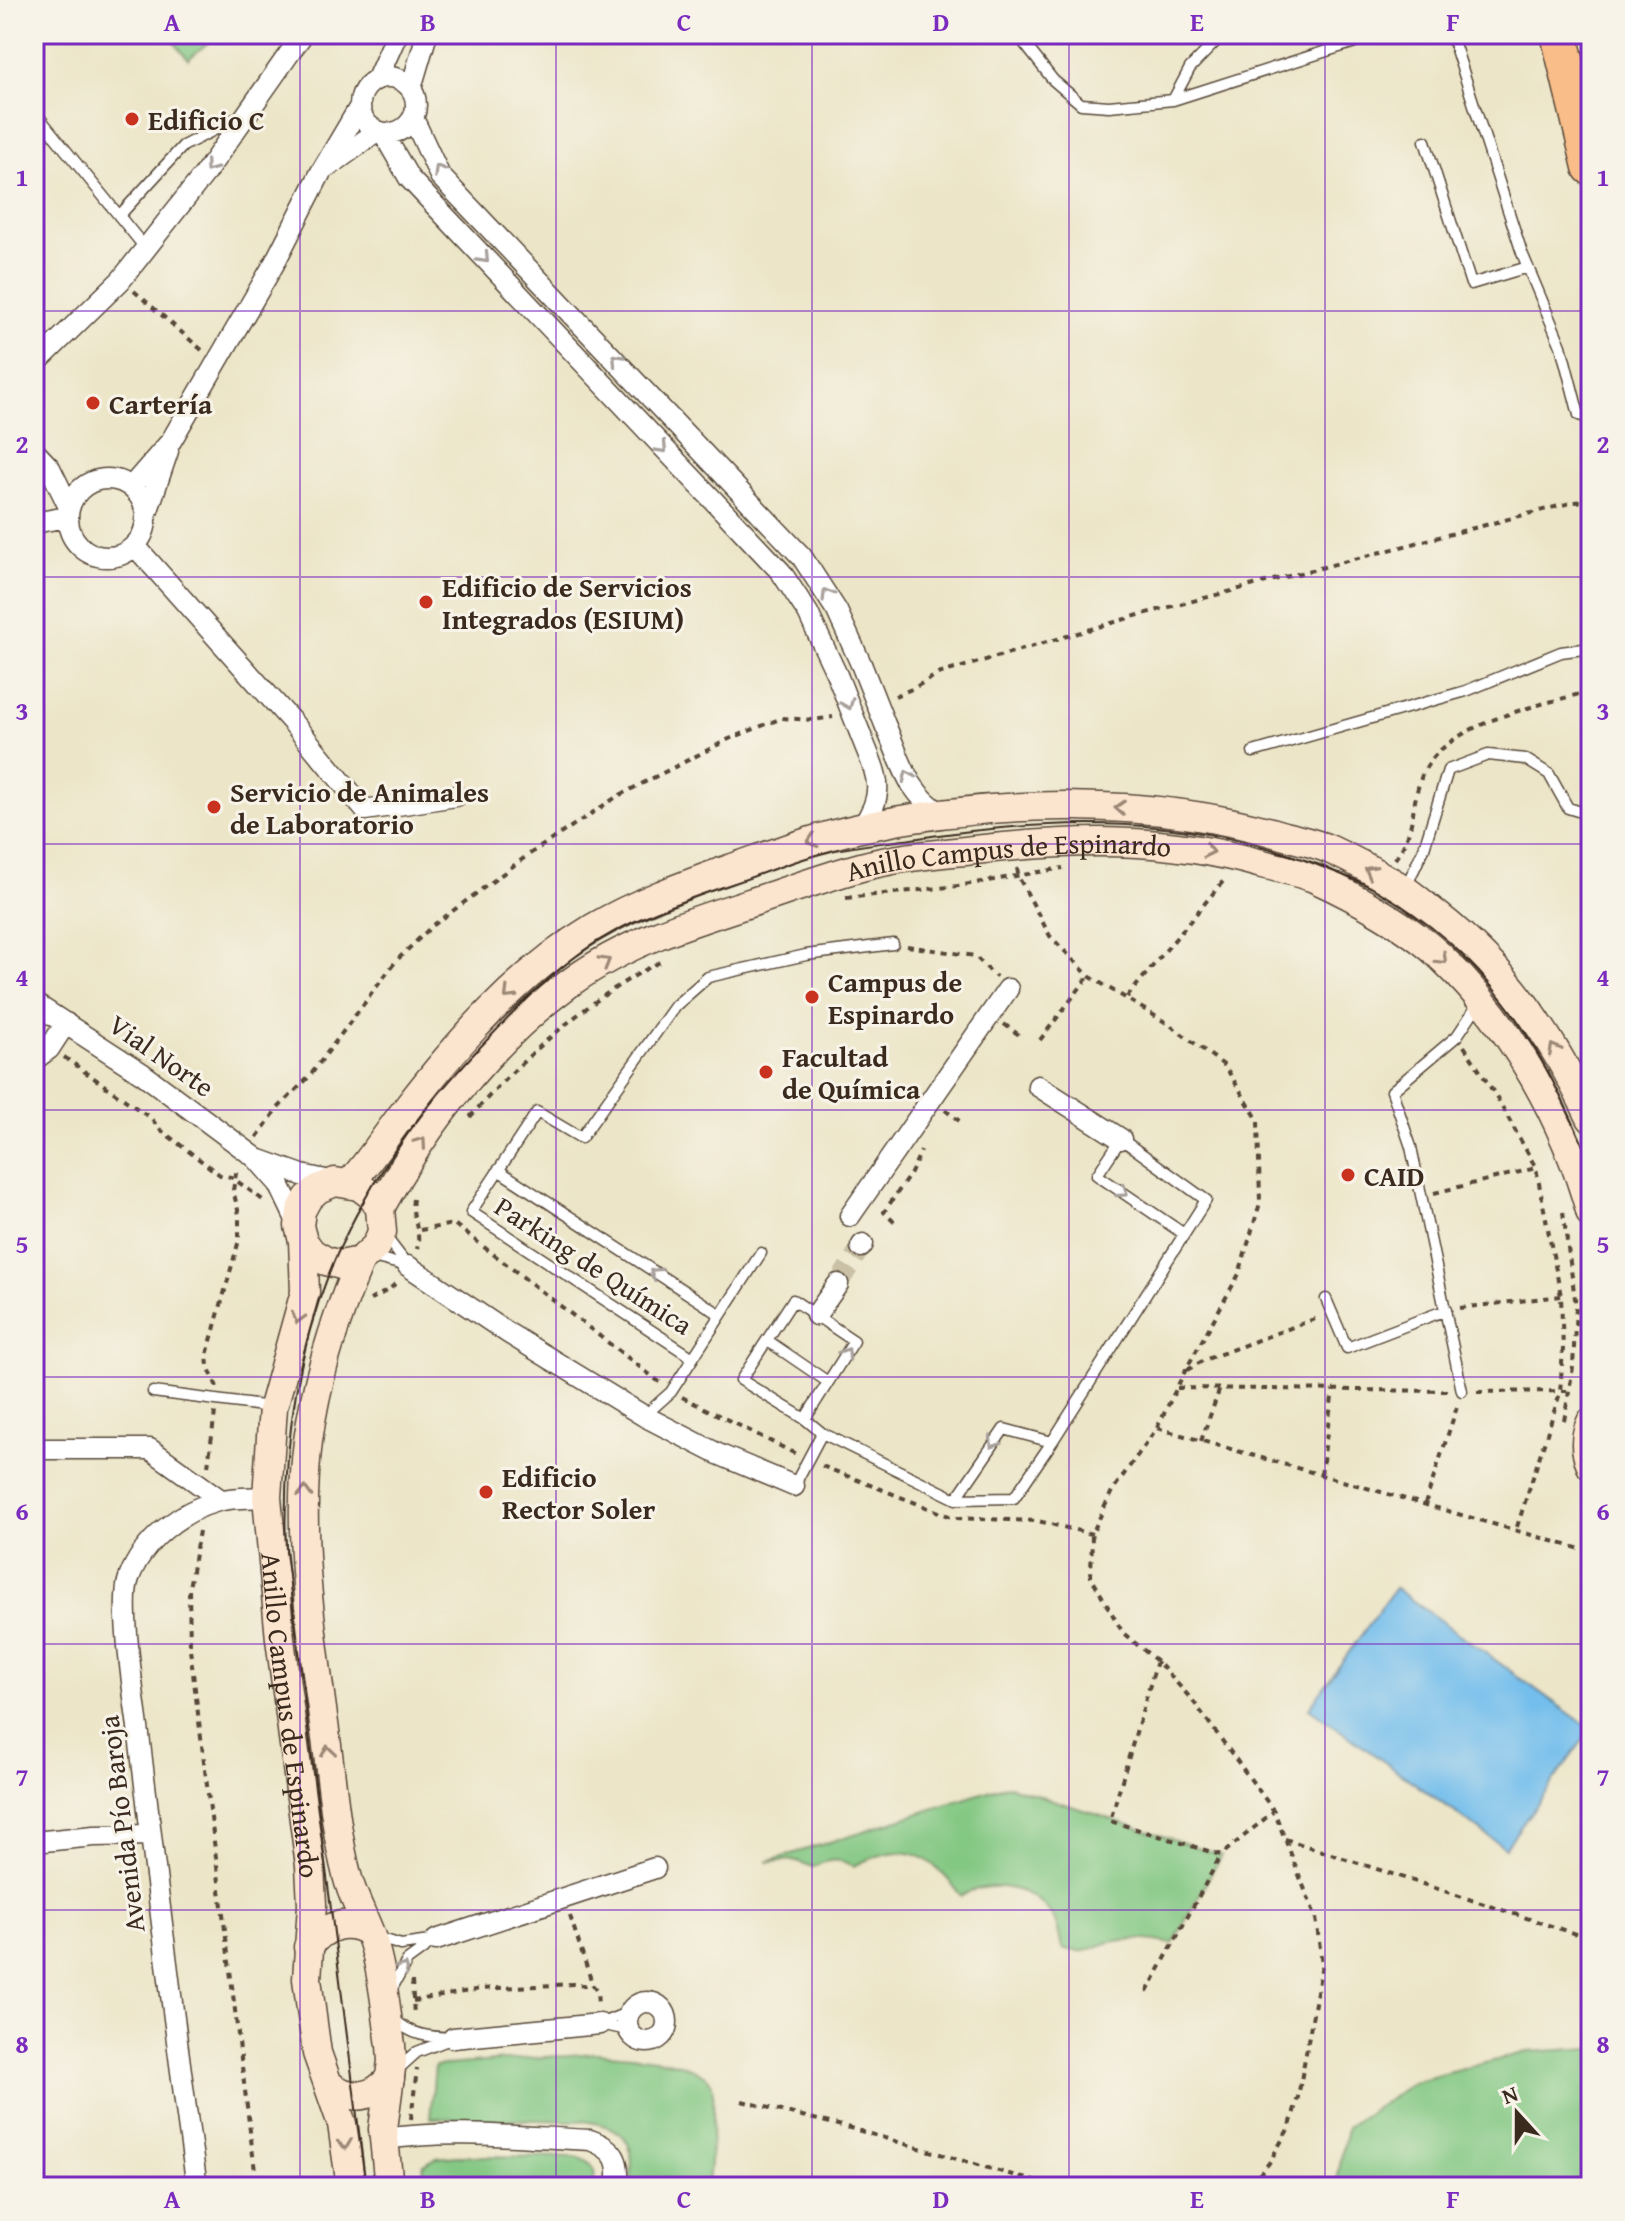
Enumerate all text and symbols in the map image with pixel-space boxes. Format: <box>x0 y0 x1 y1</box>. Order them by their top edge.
text: A <box>164 2 181 41</box>
text: B <box>420 2 436 41</box>
text: C <box>677 2 691 41</box>
text: D <box>933 2 949 41</box>
text: E <box>1190 2 1204 41</box>
text: F <box>1446 2 1460 41</box>
place label: Edificio C <box>148 99 265 140</box>
marker: Edificio C <box>123 110 141 128</box>
text: 1 <box>15 157 29 196</box>
text: 1 <box>1596 157 1610 196</box>
one-way arrow <box>205 158 220 172</box>
one-way arrow <box>433 164 449 179</box>
one-way arrow <box>475 249 490 263</box>
one-way arrow <box>612 354 626 369</box>
place label: Cartería <box>109 383 213 424</box>
marker: Cartería <box>84 394 102 412</box>
text: 2 <box>15 424 29 463</box>
text: 2 <box>1596 424 1610 463</box>
one-way arrow <box>652 439 666 454</box>
place label: Edificio de Servicios Integrados (ESIUM) <box>442 566 692 639</box>
one-way arrow <box>821 588 837 603</box>
marker: Edificio de Servicios Integrados (ESIUM) <box>417 593 435 611</box>
text: 3 <box>15 691 29 730</box>
text: 3 <box>1596 691 1610 730</box>
one-way arrow <box>839 696 855 710</box>
one-way arrow <box>901 770 917 785</box>
place label: Servicio de Animales de Laboratorio <box>230 771 489 844</box>
marker: Servicio de Animales de Laboratorio <box>205 798 223 816</box>
one-way arrow <box>1113 800 1126 817</box>
street label: Anillo Campus de Espinardo <box>841 822 1174 891</box>
one-way arrow <box>806 831 820 847</box>
one-way arrow <box>1202 842 1215 859</box>
one-way arrow <box>1363 866 1378 881</box>
one-way arrow <box>1432 949 1447 963</box>
one-way arrow <box>596 956 611 972</box>
text: 4 <box>15 957 29 996</box>
text: 4 <box>1596 957 1610 996</box>
place label: Campus de Espinardo <box>828 961 962 1034</box>
one-way arrow <box>504 985 518 999</box>
marker: Campus de Espinardo <box>803 988 821 1006</box>
street label: Vial Norte <box>101 1004 223 1106</box>
place label: Facultad de Química <box>782 1036 921 1109</box>
one-way arrow <box>1549 1042 1564 1057</box>
marker: Facultad de Química <box>757 1063 775 1081</box>
one-way arrow <box>411 1136 426 1150</box>
place label: CAID <box>1364 1155 1425 1196</box>
marker: CAID <box>1339 1166 1357 1184</box>
one-way arrow <box>1114 1182 1128 1197</box>
street label: Parking de Química <box>487 1186 702 1345</box>
text: 5 <box>15 1224 29 1263</box>
text: 5 <box>1596 1224 1610 1263</box>
one-way arrow <box>650 1267 664 1282</box>
one-way arrow <box>290 1310 307 1324</box>
one-way arrow <box>837 1348 852 1362</box>
one-way arrow <box>989 1434 1004 1449</box>
place label: Edificio Rector Soler <box>502 1456 656 1529</box>
marker: Edificio Rector Soler <box>477 1483 495 1501</box>
one-way arrow <box>297 1485 314 1498</box>
text: 6 <box>15 1491 29 1530</box>
text: 6 <box>1596 1491 1610 1530</box>
street label: Anillo Campus de Espinardo <box>252 1551 331 1879</box>
street label: Avenida Pío Baroja <box>87 1712 155 1935</box>
one-way arrow <box>320 1744 337 1758</box>
text: 7 <box>15 1757 29 1796</box>
text: 7 <box>1596 1757 1610 1796</box>
one-way arrow <box>393 1962 408 1977</box>
text: 8 <box>15 2024 29 2063</box>
text: 8 <box>1596 2024 1610 2063</box>
north arrow <box>1477 2073 1557 2153</box>
text: N <box>1497 2077 1523 2112</box>
one-way arrow <box>336 2138 353 2151</box>
text: A <box>164 2179 181 2218</box>
text: B <box>420 2179 436 2218</box>
text: C <box>677 2179 691 2218</box>
text: D <box>933 2179 949 2218</box>
text: E <box>1190 2179 1204 2218</box>
text: F <box>1446 2179 1460 2218</box>

